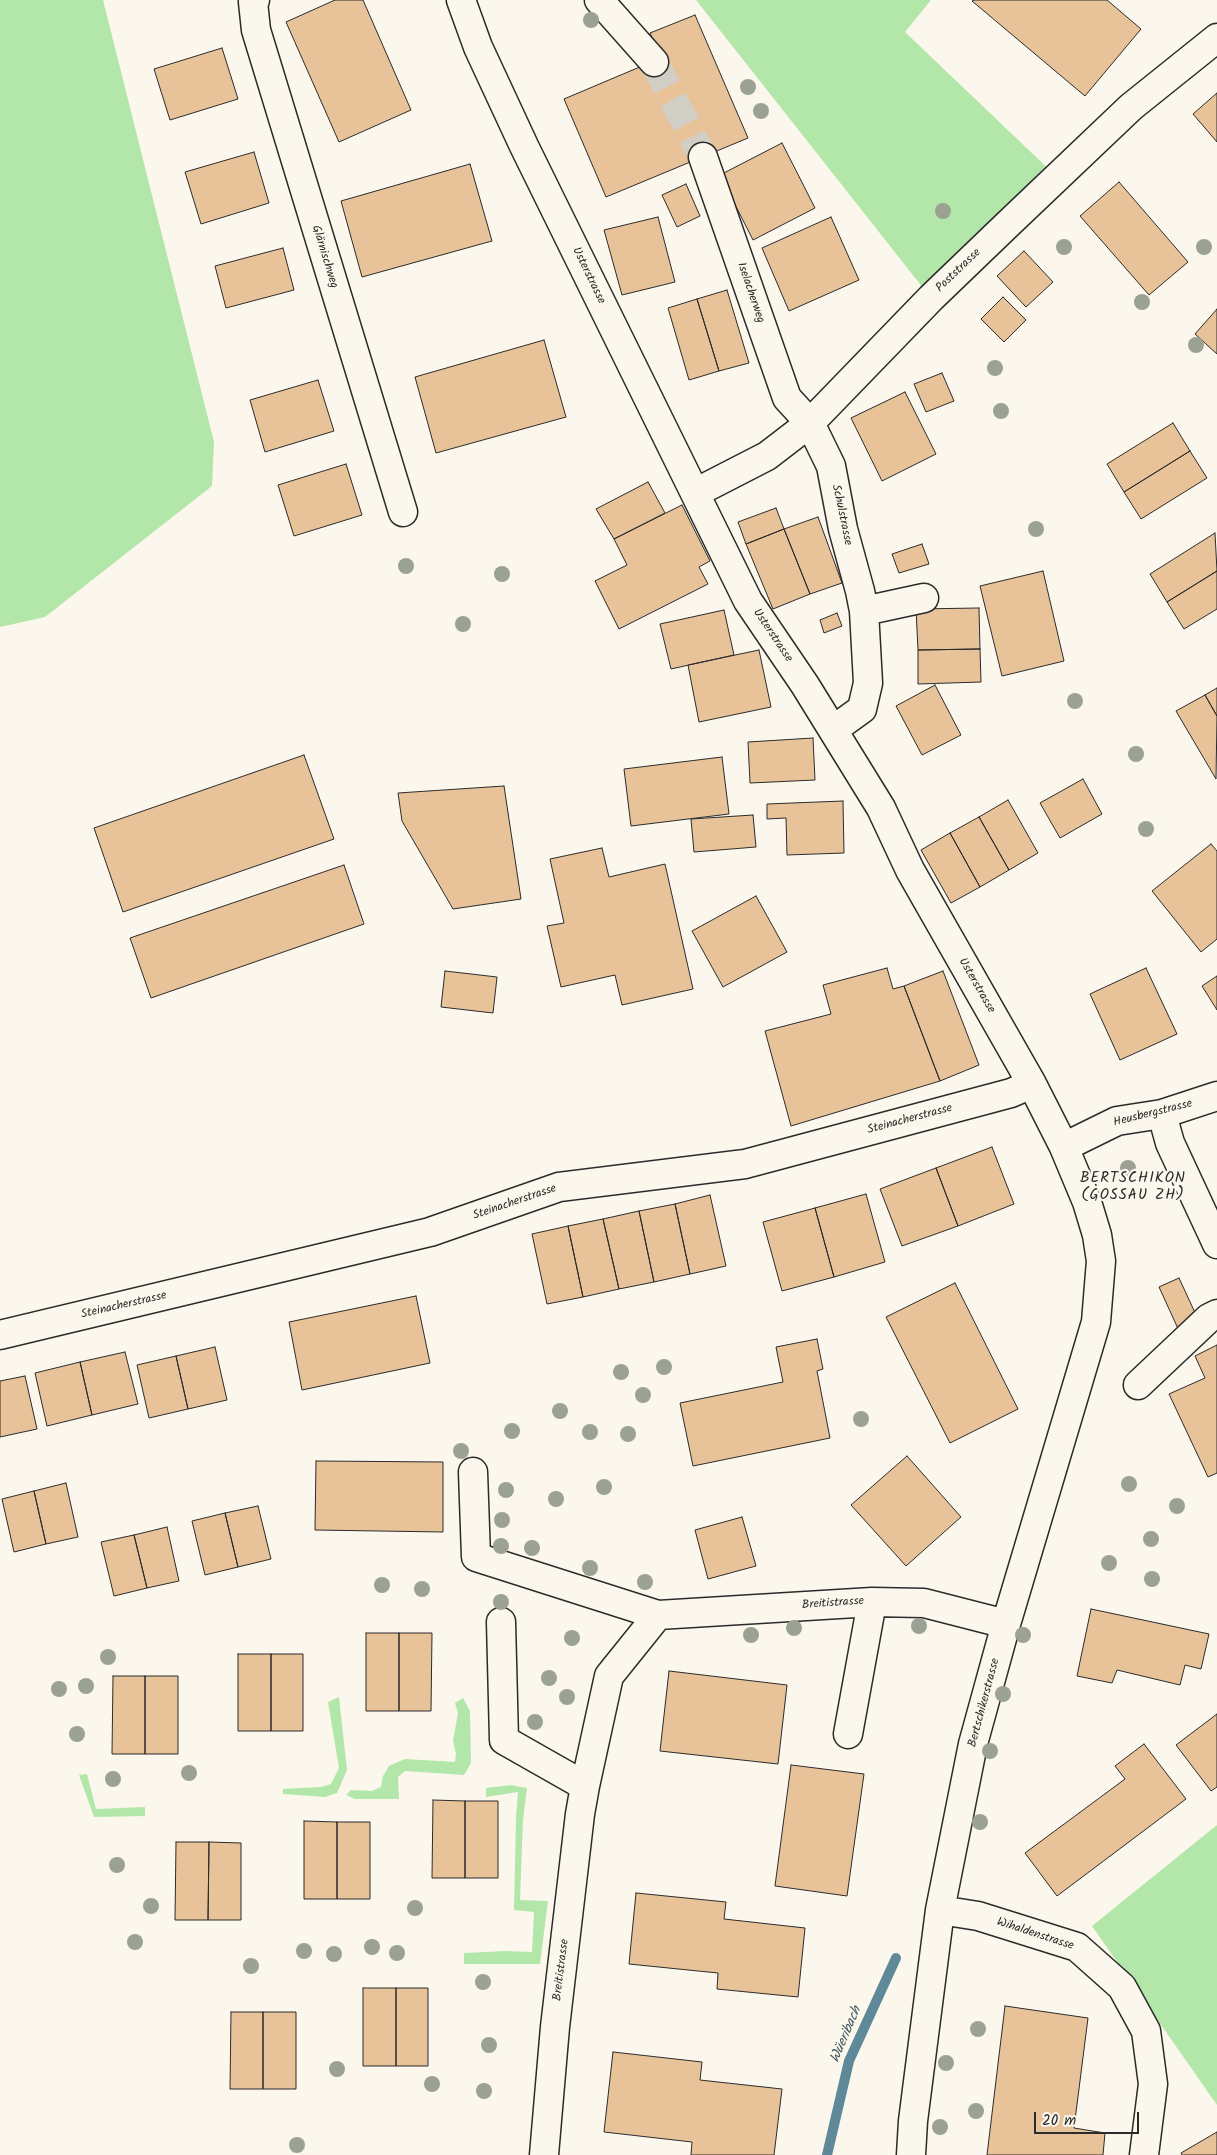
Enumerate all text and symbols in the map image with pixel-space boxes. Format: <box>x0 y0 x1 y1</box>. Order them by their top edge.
street label: Glärnischweg <box>308 224 340 290</box>
street label: Usterstrasse <box>568 245 608 307</box>
street label: Poststrasse <box>934 246 984 296</box>
street label: Iselacherweg <box>733 261 767 325</box>
street label: Schulstrasse <box>828 483 854 547</box>
street label: Usterstrasse <box>749 607 795 665</box>
street label: Usterstrasse <box>954 956 998 1016</box>
street label: Heusbergstrasse <box>1112 1097 1194 1131</box>
street label: Steinacherstrasse <box>866 1102 954 1138</box>
district label: BERTSCHIKON (GOSSAU ZH) <box>1079 1170 1187 1205</box>
street label: Steinacherstrasse <box>471 1182 559 1224</box>
street label: Steinacherstrasse <box>80 1289 168 1323</box>
street label: Breitistrasse <box>801 1595 865 1613</box>
street label: Bertschikerstrasse <box>966 1657 1004 1749</box>
street label: Wihaldenstrasse <box>995 1916 1075 1954</box>
street label: Breitistrasse <box>551 1938 573 2002</box>
water label: Wüeribach <box>828 2004 866 2066</box>
scale bar <box>1037 2102 1142 2134</box>
text: 20 m <box>1042 2109 1076 2133</box>

